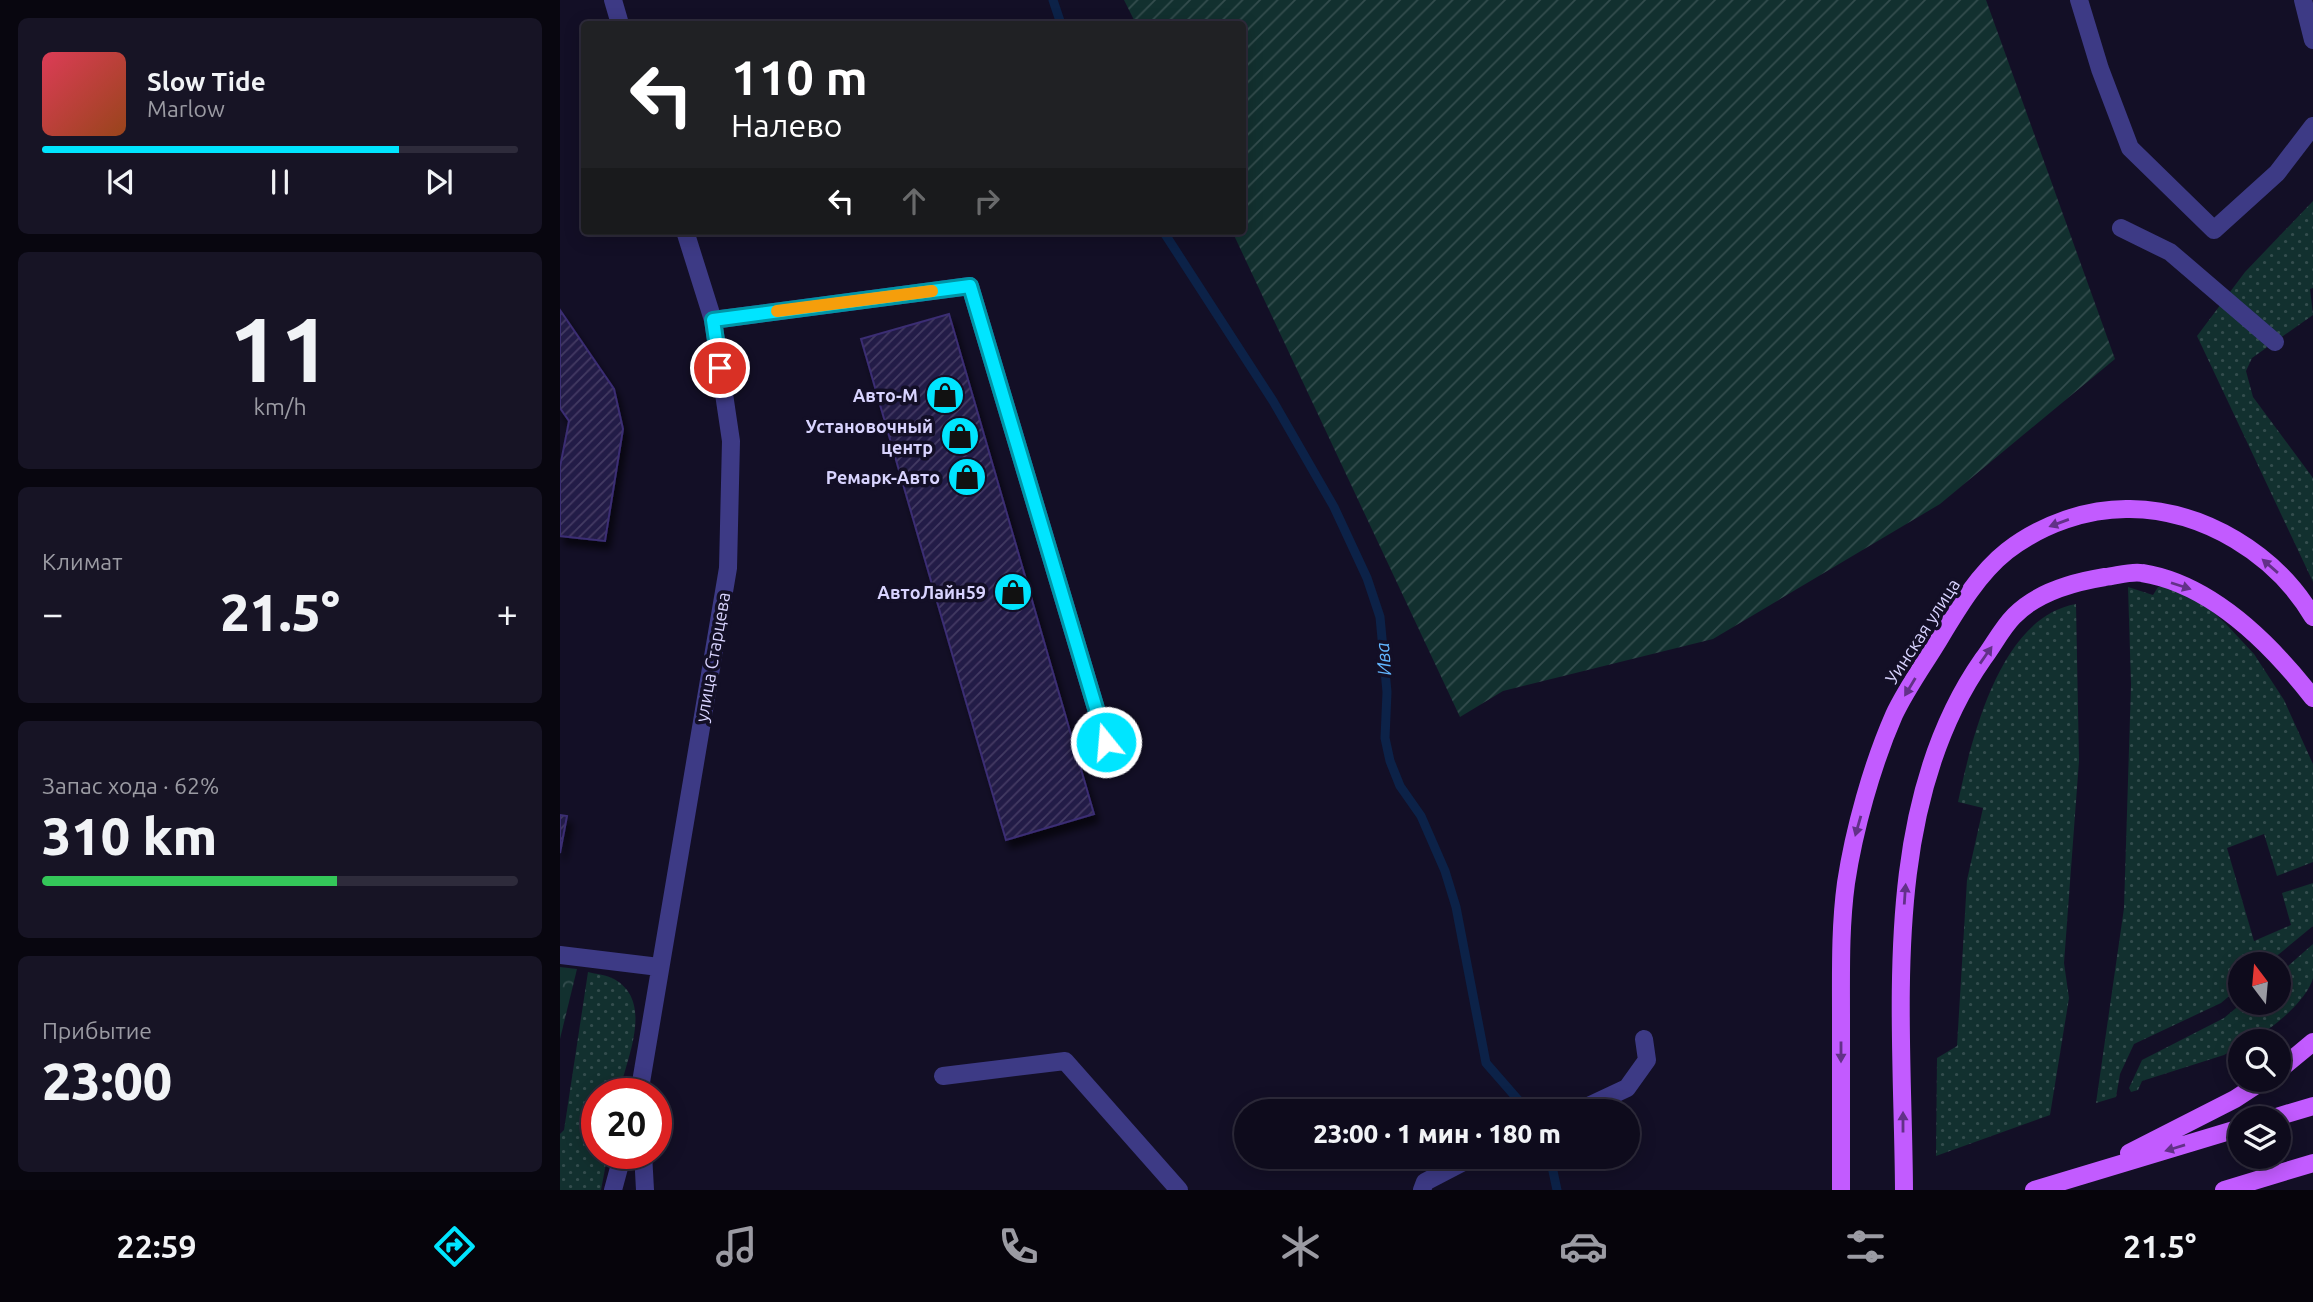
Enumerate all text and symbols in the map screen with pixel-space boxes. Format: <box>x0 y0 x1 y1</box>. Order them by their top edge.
icon: left <box>616 49 707 140</box>
text: 110 m <box>731 49 868 104</box>
text: Slow Tide <box>147 67 266 96</box>
text: Marlow <box>147 96 225 121</box>
text: Налево <box>731 107 843 143</box>
icon: previous <box>102 163 140 201</box>
icon: pause <box>261 163 299 201</box>
icon: next <box>420 163 458 201</box>
icon: left <box>822 182 860 220</box>
icon: ahead <box>895 182 933 220</box>
icon: right <box>968 182 1006 220</box>
text: 11 <box>229 297 331 399</box>
pin <box>690 338 750 398</box>
icon: arrive <box>701 349 739 387</box>
shop icon: Авто-М <box>924 374 966 416</box>
place label: Авто-М <box>853 385 918 405</box>
text: km/h <box>253 394 307 419</box>
shop icon: Установочный центр <box>939 415 981 457</box>
place label: Установочный центр <box>806 416 933 457</box>
shop icon: Ремарк-Авто <box>946 456 988 498</box>
place label: Ремарк-Авто <box>826 467 940 487</box>
one-way arrow <box>2049 518 2070 529</box>
text: Климат <box>42 549 122 574</box>
one-way arrow <box>2261 559 2278 574</box>
shop icon: АвтоЛайн59 <box>992 571 1034 613</box>
street label: Уинская улица <box>1881 575 1963 687</box>
one-way arrow <box>2171 581 2192 591</box>
place label: АвтоЛайн59 <box>877 582 986 602</box>
text: 21.5° <box>220 583 340 641</box>
street label: улица Старцева <box>691 591 733 723</box>
text: − <box>42 592 63 634</box>
text: + <box>497 592 518 634</box>
water label: Ива <box>1371 642 1395 676</box>
one-way arrow <box>1979 646 1993 664</box>
one-way arrow <box>1904 678 1917 697</box>
position arrow <box>1069 705 1143 779</box>
text: Запас хода · 62% <box>42 773 219 798</box>
text: 310 km <box>42 807 217 865</box>
one-way arrow <box>1852 816 1862 837</box>
one-way arrow <box>1900 883 1911 905</box>
north arrow <box>2228 952 2291 1015</box>
map controls <box>2228 952 2291 1169</box>
text: Прибытие <box>42 1018 152 1043</box>
button: search <box>2228 1029 2291 1092</box>
one-way arrow <box>1835 1041 1847 1063</box>
text: 23:00 <box>42 1052 172 1110</box>
speed limit sign: 20 <box>581 1078 672 1169</box>
button: layers <box>2228 1106 2291 1169</box>
one-way arrow <box>1897 1111 1909 1133</box>
text: 23:00 · 1 мин · 180 m <box>1313 1119 1561 1148</box>
one-way arrow <box>2164 1143 2185 1153</box>
icon: directions <box>430 1222 479 1271</box>
icon: music <box>712 1222 761 1271</box>
icon: phone <box>994 1222 1043 1271</box>
icon: climate <box>1276 1222 1325 1271</box>
icon: car <box>1559 1222 1608 1271</box>
icon: filters <box>1841 1222 1890 1271</box>
text: 22:59 <box>117 1228 197 1264</box>
text: 21.5° <box>2123 1228 2196 1264</box>

